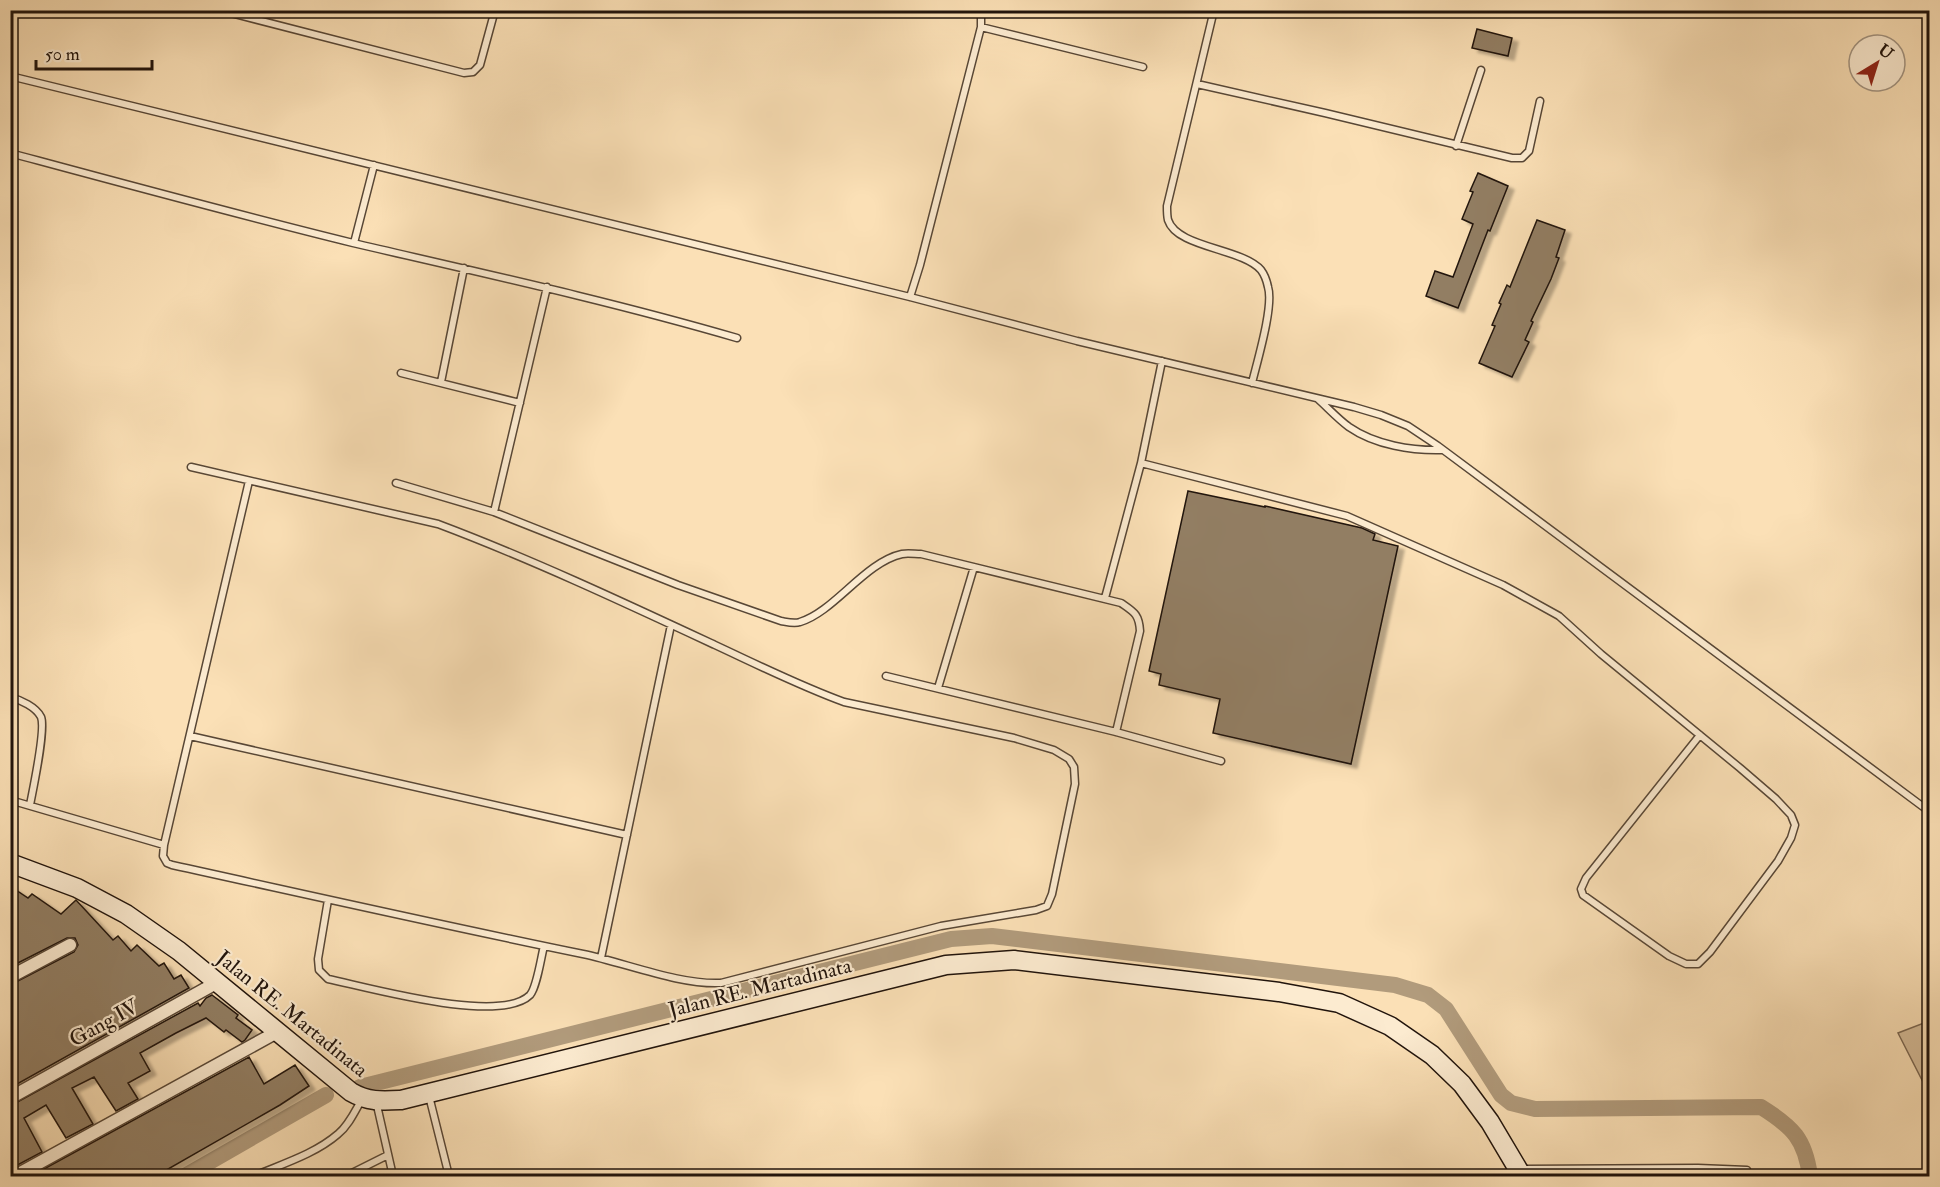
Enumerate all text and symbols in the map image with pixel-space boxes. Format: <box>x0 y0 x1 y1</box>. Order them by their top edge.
scale bar <box>36 33 152 71</box>
north arrow <box>1847 33 1907 93</box>
text: U <box>1874 40 1898 64</box>
text: 50 m <box>45 43 80 66</box>
street label: Jalan RE. Martadinata <box>210 944 374 1084</box>
street label: Jalan RE. Martadinata <box>665 952 855 1024</box>
street label: Gang IV <box>65 992 144 1053</box>

